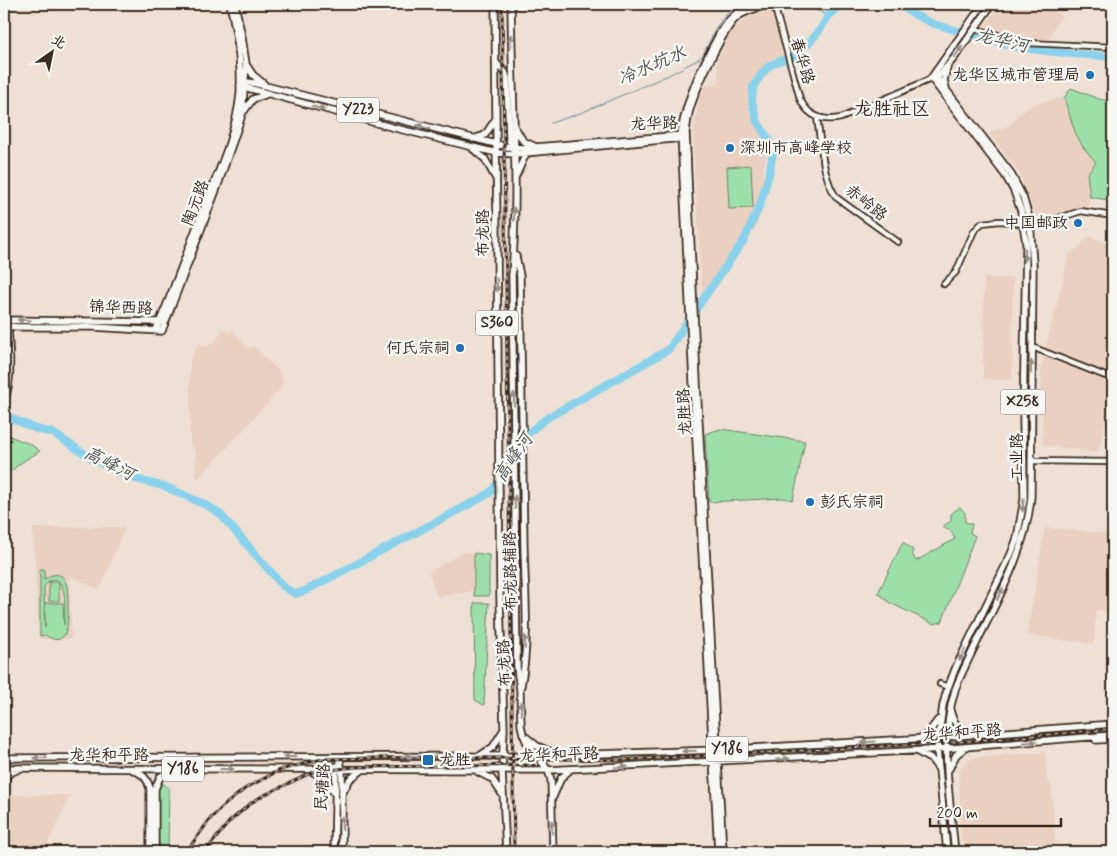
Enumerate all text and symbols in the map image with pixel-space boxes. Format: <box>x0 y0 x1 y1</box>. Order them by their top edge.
water label: 龙华河 <box>973 23 1034 59</box>
north arrow <box>28 28 78 78</box>
text: 北 <box>48 31 69 53</box>
one-way arrow <box>507 33 515 49</box>
street label: 春华路 <box>785 35 819 87</box>
water label: 冷水坑水 <box>614 40 691 91</box>
one-way arrow <box>953 45 963 58</box>
place label: 龙华区城市管理局 <box>952 65 1080 86</box>
marker: 龙华区城市管理局 <box>1084 69 1096 81</box>
district label: 龙胜社区 <box>854 97 930 122</box>
road number: Y223 <box>337 98 379 122</box>
one-way arrow <box>311 104 326 112</box>
street label: 龙华路 <box>630 113 678 135</box>
one-way arrow <box>415 122 430 130</box>
place label: 深圳市高峰学校 <box>740 138 852 159</box>
marker: 深圳市高峰学校 <box>724 142 736 154</box>
street label: 陶元路 <box>178 177 214 229</box>
street label: 赤岭路 <box>841 180 891 226</box>
one-way arrow <box>510 206 518 222</box>
street label: 布龙路 <box>473 209 494 257</box>
place label: 中国邮政 <box>1004 213 1068 234</box>
marker: 中国邮政 <box>1072 217 1084 229</box>
one-way arrow <box>1021 247 1029 263</box>
one-way arrow <box>493 277 501 293</box>
street label: 锦华西路 <box>89 296 153 320</box>
road number: S360 <box>476 310 518 336</box>
one-way arrow <box>16 316 32 324</box>
place label: 何氏宗祠 <box>386 338 450 359</box>
marker: 何氏宗祠 <box>454 342 466 354</box>
one-way arrow <box>1027 359 1035 375</box>
street label: 龙胜路 <box>673 387 697 437</box>
road number: X258 <box>1000 390 1046 414</box>
one-way arrow <box>509 391 517 407</box>
water label: 高峰河 <box>489 426 541 487</box>
street label: 工业路 <box>1007 433 1028 481</box>
water label: 高峰河 <box>79 441 141 488</box>
place label: 彭氏宗祠 <box>820 492 884 513</box>
one-way arrow <box>511 494 519 510</box>
marker: 彭氏宗祠 <box>804 496 816 508</box>
one-way arrow <box>1019 497 1027 513</box>
street label: 布龙路辅路 <box>500 531 522 611</box>
one-way arrow <box>996 587 1004 601</box>
one-way arrow <box>522 634 530 650</box>
street label: 布龙路 <box>493 638 517 688</box>
one-way arrow <box>958 648 966 662</box>
one-way arrow <box>516 700 524 716</box>
street label: 龙华和平路 <box>921 720 1003 746</box>
road number: Y186 <box>706 736 748 762</box>
one-way arrow <box>1023 737 1039 745</box>
one-way arrow <box>860 738 876 746</box>
street label: 龙华和平路 <box>519 743 599 767</box>
street label: 龙华和平路 <box>69 745 149 766</box>
one-way arrow <box>680 747 696 755</box>
place label: 龙胜 <box>439 750 471 771</box>
one-way arrow <box>403 752 419 760</box>
one-way arrow <box>282 753 298 761</box>
marker: 龙胜 <box>421 753 435 767</box>
one-way arrow <box>32 754 48 762</box>
one-way arrow <box>775 754 791 762</box>
road number: Y186 <box>162 756 204 782</box>
street label: 民塘路 <box>311 762 335 812</box>
one-way arrow <box>613 763 629 771</box>
one-way arrow <box>220 765 236 773</box>
scale bar <box>930 796 1061 828</box>
text: 200 m <box>937 804 978 824</box>
one-way arrow <box>338 815 346 831</box>
one-way arrow <box>548 818 556 834</box>

